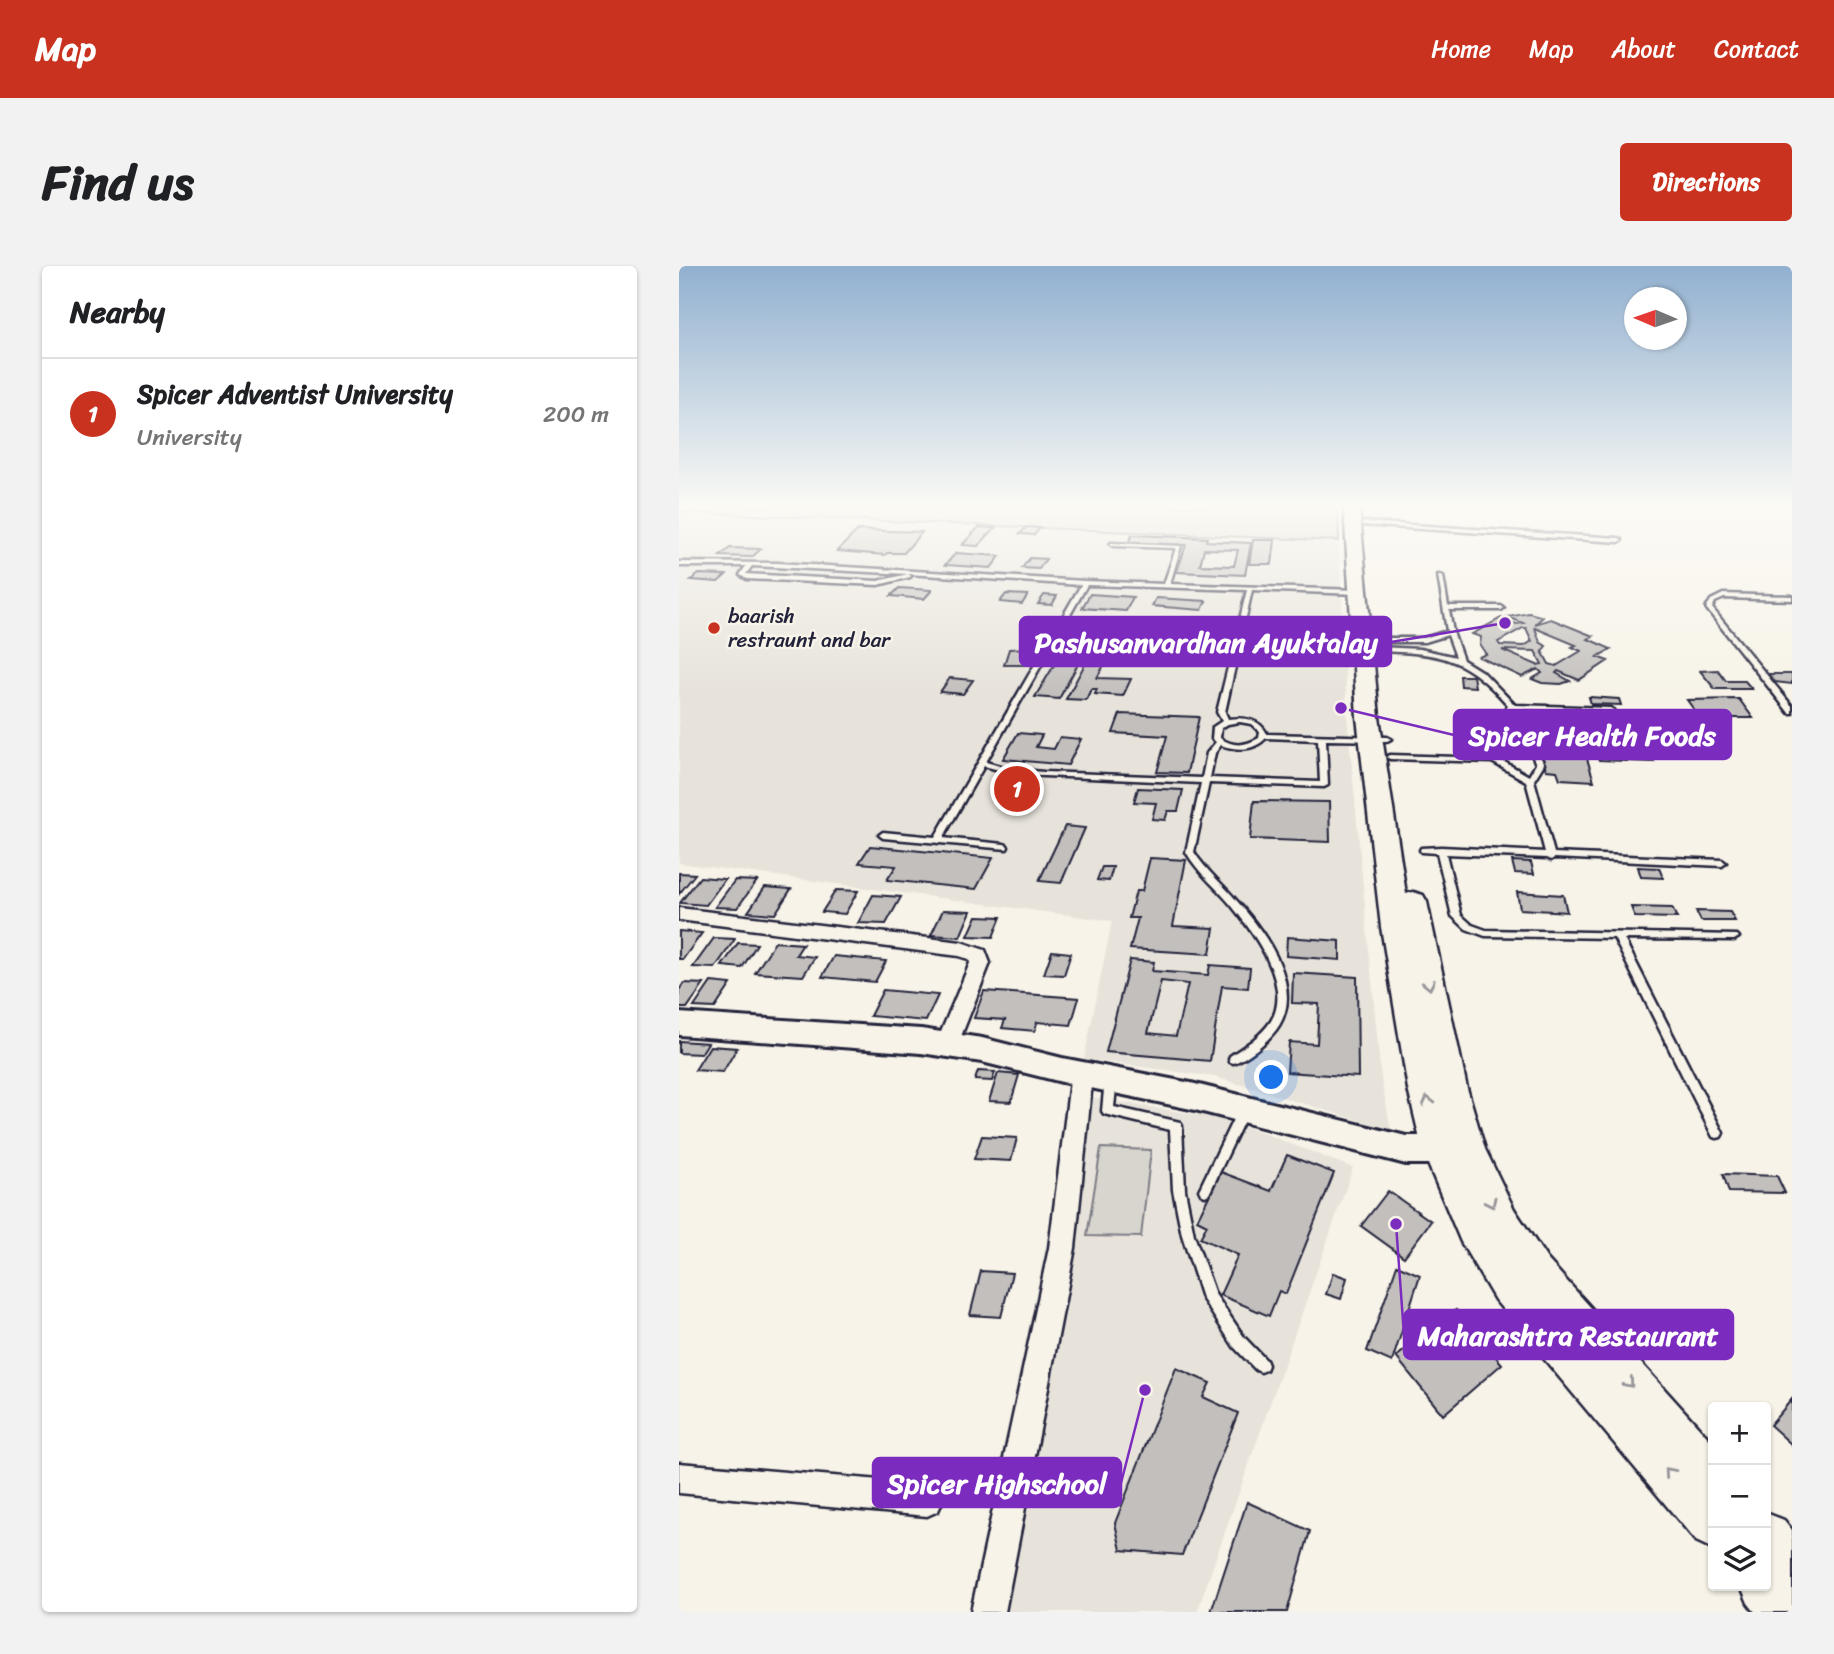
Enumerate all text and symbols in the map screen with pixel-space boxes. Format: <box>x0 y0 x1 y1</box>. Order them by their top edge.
text: Map <box>35 20 96 78</box>
text: Home <box>1431 28 1491 70</box>
text: Map <box>1529 28 1573 70</box>
text: About <box>1611 28 1676 70</box>
text: Contact <box>1714 28 1799 70</box>
text: Find us <box>42 139 194 226</box>
button: Directions <box>1620 143 1792 221</box>
text: Nearby <box>70 285 165 339</box>
north arrow <box>1624 287 1687 350</box>
text: Spicer Adventist University <box>137 371 453 417</box>
text: 1 <box>88 394 98 435</box>
text: 200 m <box>543 394 609 435</box>
text: University <box>137 417 242 458</box>
place label: baarish restraunt and bar <box>728 597 891 659</box>
callout: Pashusanvardhan Ayuktalay <box>1020 617 1391 666</box>
text: Pashusanvardhan Ayuktalay <box>1034 618 1379 667</box>
marker: baarish restraunt and bar <box>706 620 722 636</box>
callout: Spicer Health Foods <box>1454 710 1731 759</box>
text: Spicer Health Foods <box>1467 711 1717 760</box>
pin: 1 <box>994 763 1040 815</box>
one-way arrow <box>1420 979 1435 991</box>
your location <box>1254 1060 1288 1094</box>
one-way arrow <box>1422 1095 1436 1107</box>
one-way arrow <box>1483 1196 1497 1208</box>
callout: Maharashtra Restaurant <box>1404 1310 1733 1359</box>
text: Maharashtra Restaurant <box>1417 1311 1719 1360</box>
one-way arrow <box>1621 1375 1633 1388</box>
map controls <box>1708 1402 1771 1591</box>
button: + <box>1708 1402 1771 1465</box>
callout: Spicer Highschool <box>873 1458 1121 1507</box>
text: Spicer Highschool <box>886 1459 1108 1508</box>
button: − <box>1708 1465 1771 1528</box>
one-way arrow <box>1665 1467 1677 1480</box>
button: layers <box>1708 1528 1771 1591</box>

